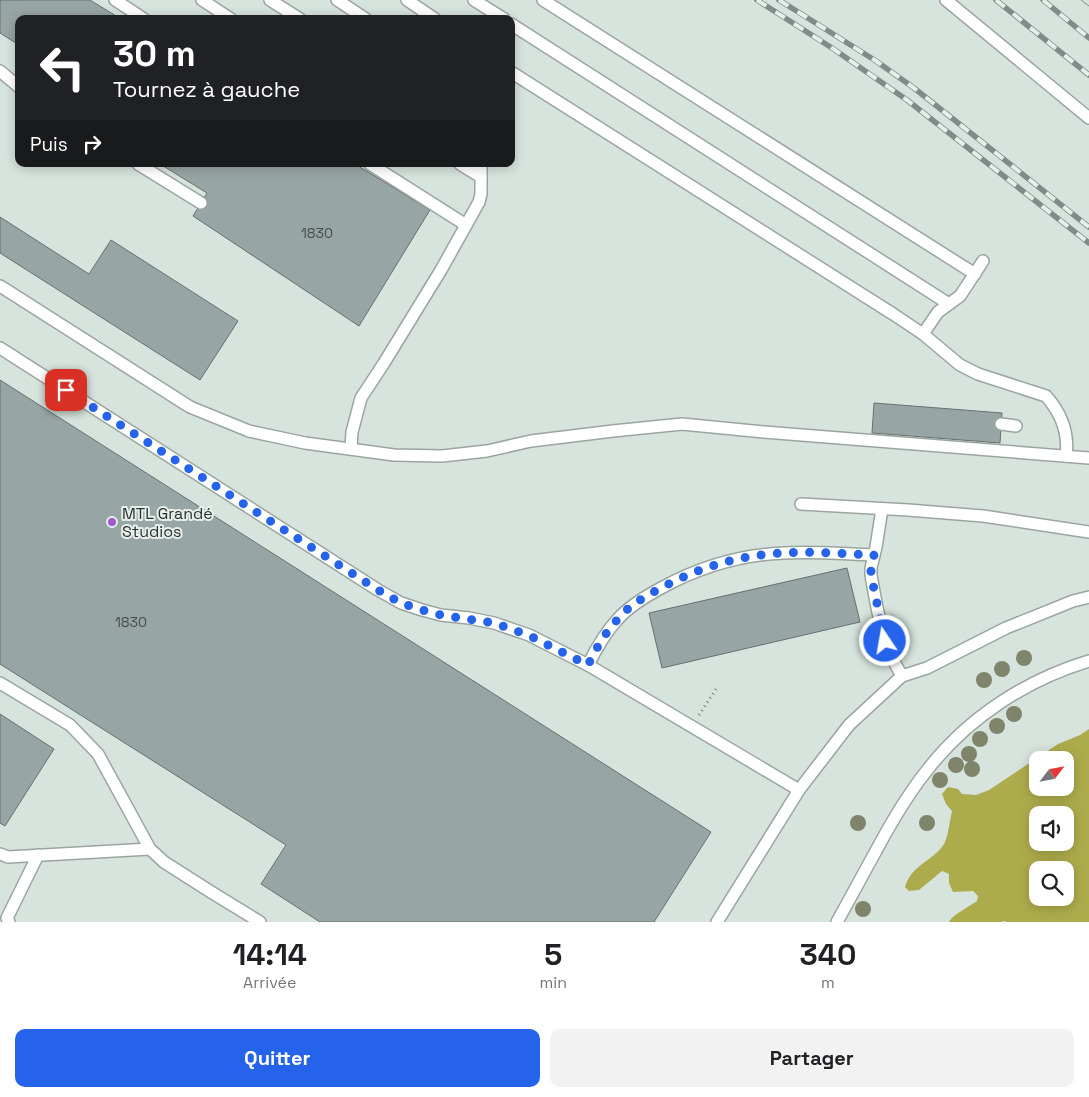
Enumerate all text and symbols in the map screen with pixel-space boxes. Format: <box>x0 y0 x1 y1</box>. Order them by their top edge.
text: 30 m <box>113 32 196 76</box>
icon: left <box>30 35 95 100</box>
text: Tournez à gauche <box>113 75 300 103</box>
icon: right <box>78 130 106 158</box>
text: Puis <box>30 132 68 157</box>
house number: 1830 <box>301 224 333 242</box>
pin <box>45 369 87 411</box>
icon: arrive <box>52 376 80 404</box>
place label: MTL Grandé Studios <box>122 503 213 542</box>
marker: MTL Grandé Studios <box>106 516 118 528</box>
house number: 1830 <box>115 613 147 631</box>
position arrow <box>858 614 910 666</box>
north arrow <box>1029 751 1074 796</box>
map controls <box>1029 751 1074 906</box>
button: sound <box>1029 806 1074 851</box>
button: search <box>1029 861 1074 906</box>
text: 14:14 <box>233 935 307 974</box>
text: 5 <box>544 935 562 974</box>
text: 340 <box>800 935 856 974</box>
text: Arrivée <box>243 972 296 993</box>
text: min <box>539 972 567 993</box>
text: m <box>821 972 835 993</box>
button: Quitter <box>15 1029 540 1087</box>
button: Partager <box>550 1029 1074 1087</box>

